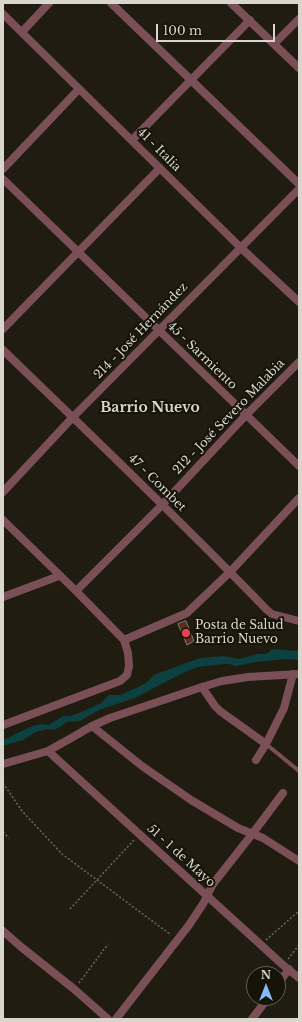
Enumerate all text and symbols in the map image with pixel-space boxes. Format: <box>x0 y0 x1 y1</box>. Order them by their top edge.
scale bar <box>158 16 277 42</box>
text: 100 m <box>163 23 202 38</box>
street label: 41 - Italia <box>134 125 184 175</box>
street label: 214 - José Hernández <box>91 280 191 382</box>
street label: 45 - Sarmiento <box>164 319 240 393</box>
street label: 212 - José Severo Malabia <box>170 356 288 478</box>
district label: Barrio Nuevo <box>100 400 200 416</box>
street label: 47 - Combet <box>125 451 189 515</box>
place label: Posta de Salud Barrio Nuevo <box>195 619 284 647</box>
marker: Posta de Salud Barrio Nuevo <box>180 627 192 639</box>
street label: 51 - 1 de Mayo <box>144 822 218 890</box>
north arrow <box>246 966 286 1006</box>
text: N <box>261 968 271 982</box>

